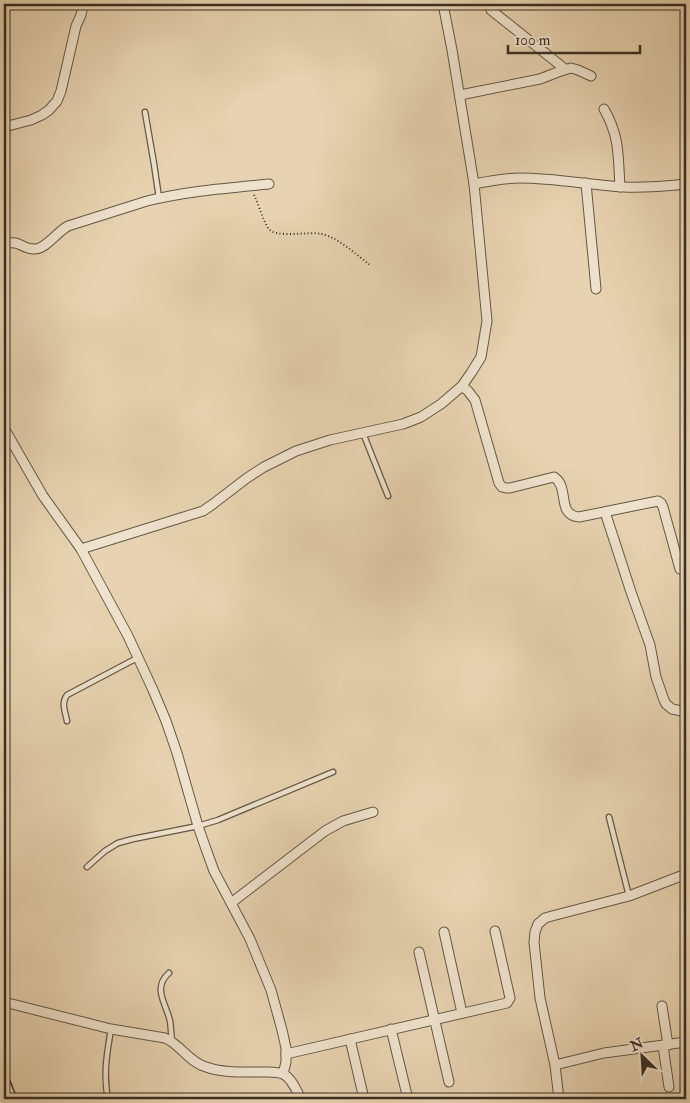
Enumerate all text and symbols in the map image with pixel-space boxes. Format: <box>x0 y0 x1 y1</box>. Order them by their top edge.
scale bar <box>508 22 640 54</box>
text: 100 m <box>515 31 551 50</box>
north arrow <box>618 1030 668 1080</box>
text: N <box>627 1034 646 1055</box>

